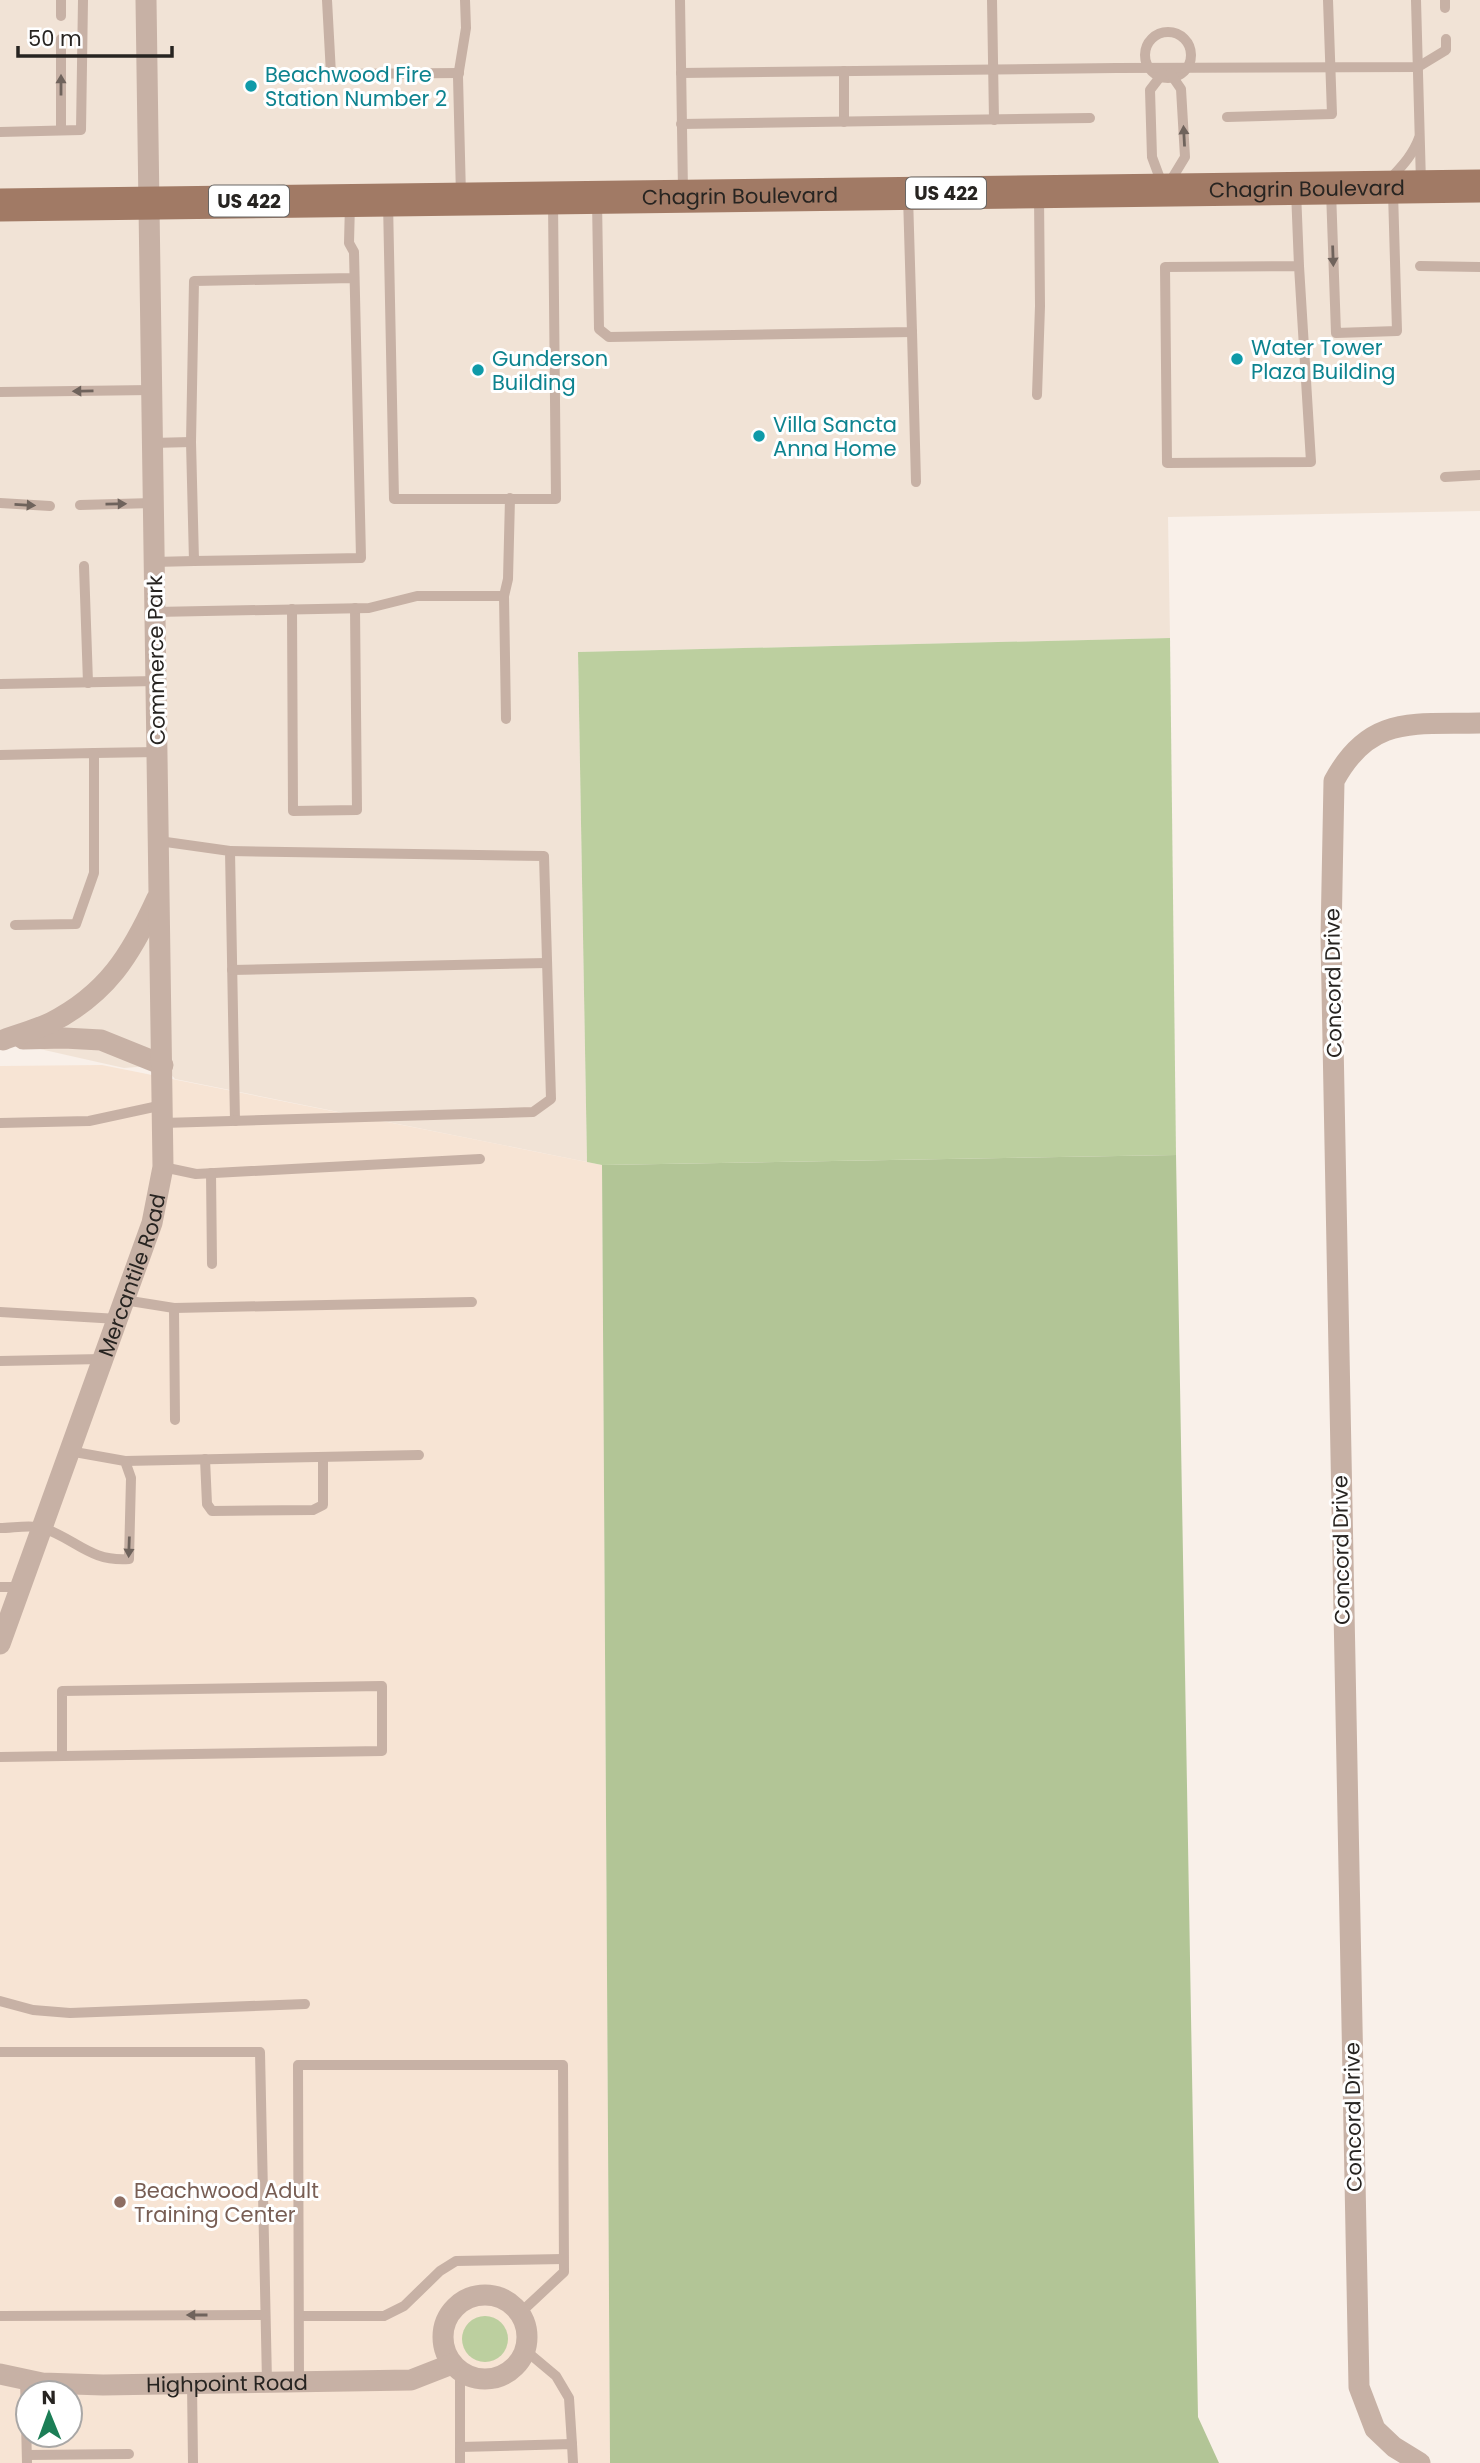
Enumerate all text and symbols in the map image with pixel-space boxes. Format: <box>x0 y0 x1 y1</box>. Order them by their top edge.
scale bar <box>18 14 172 58</box>
text: 50 m <box>28 24 82 53</box>
place label: Beachwood Fire Station Number 2 <box>265 60 447 113</box>
one-way arrow <box>55 74 67 96</box>
marker: Beachwood Fire Station Number 2 <box>243 78 259 94</box>
one-way arrow <box>1178 125 1189 147</box>
street label: Chagrin Boulevard <box>1209 172 1405 204</box>
road number: US 422 <box>906 178 986 209</box>
street label: Chagrin Boulevard <box>642 180 838 211</box>
road number: US 422 <box>209 186 289 216</box>
one-way arrow <box>1328 246 1339 268</box>
place label: Water Tower Plaza Building <box>1251 333 1396 386</box>
place label: Gunderson Building <box>492 344 608 397</box>
marker: Water Tower Plaza Building <box>1229 351 1245 367</box>
marker: Gunderson Building <box>470 362 486 378</box>
one-way arrow <box>71 385 93 397</box>
place label: Villa Sancta Anna Home <box>773 410 897 463</box>
marker: Villa Sancta Anna Home <box>751 428 767 444</box>
one-way arrow <box>106 498 128 510</box>
one-way arrow <box>14 499 36 510</box>
street label: Commerce Park <box>140 575 172 745</box>
street label: Concord Drive <box>1317 908 1349 1058</box>
street label: Mercantile Road <box>91 1191 172 1360</box>
street label: Concord Drive <box>1325 1475 1357 1625</box>
one-way arrow <box>124 1536 135 1558</box>
street label: Concord Drive <box>1337 2042 1369 2192</box>
place label: Beachwood Adult Training Center <box>134 2176 319 2229</box>
marker: Beachwood Adult Training Center <box>112 2194 128 2210</box>
one-way arrow <box>186 2309 208 2321</box>
street label: Highpoint Road <box>146 2367 308 2399</box>
north arrow <box>14 2379 84 2449</box>
text: N <box>41 2384 56 2411</box>

